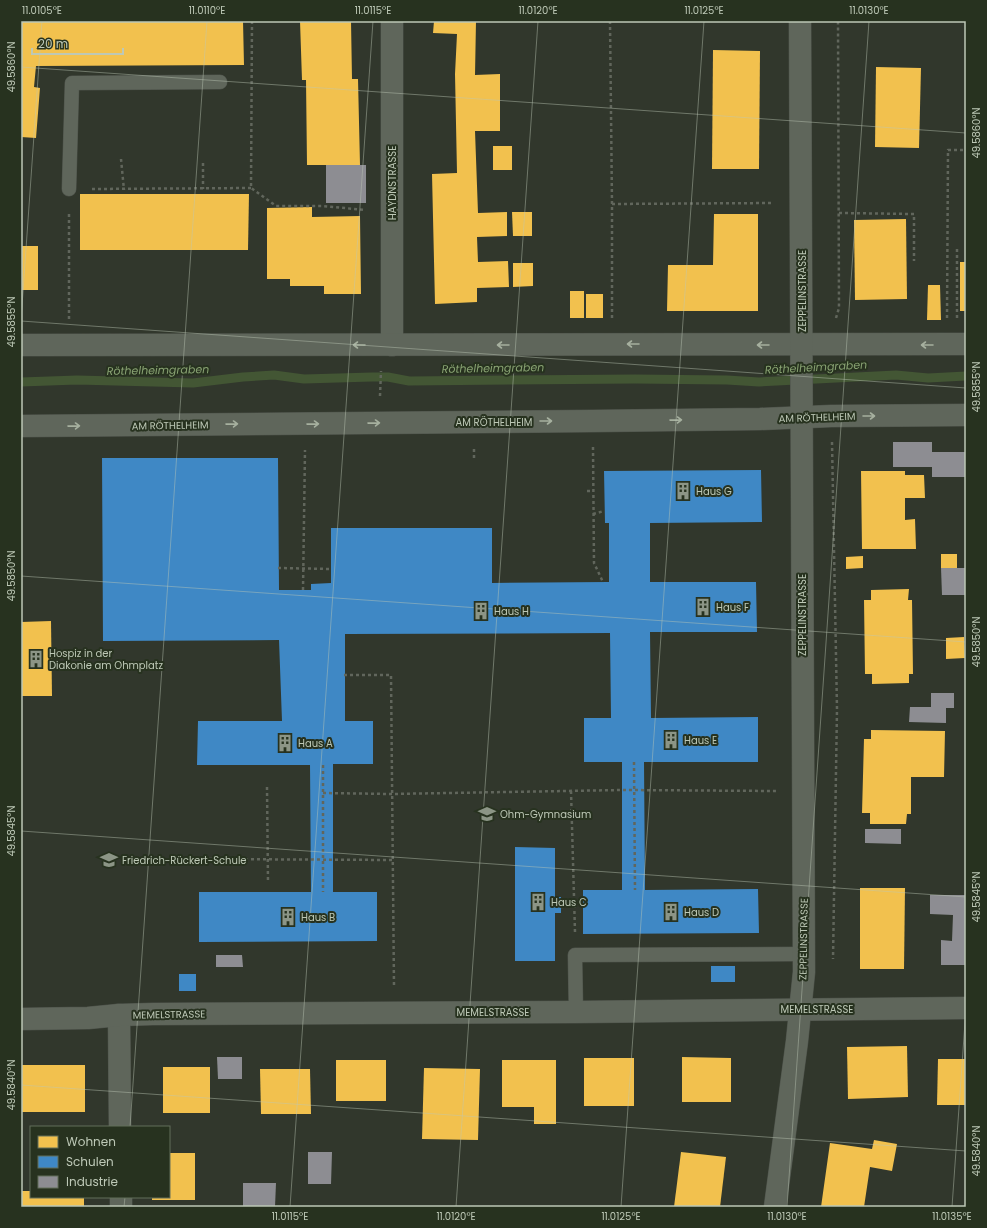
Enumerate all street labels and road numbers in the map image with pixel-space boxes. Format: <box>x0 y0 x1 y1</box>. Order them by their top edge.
street label: HAYDNSTRASSE <box>385 146 400 220</box>
street label: ZEPPELINSTRASSE <box>795 250 810 332</box>
street label: AM RÖTHELHEIM <box>778 409 856 426</box>
street label: AM RÖTHELHEIM <box>456 415 532 430</box>
street label: AM RÖTHELHEIM <box>131 417 209 434</box>
street label: ZEPPELINSTRASSE <box>795 574 810 656</box>
street label: ZEPPELINSTRASSE <box>795 898 812 980</box>
street label: MEMELSTRASSE <box>781 1002 853 1017</box>
street label: MEMELSTRASSE <box>457 1005 529 1020</box>
street label: MEMELSTRASSE <box>132 1006 206 1023</box>

